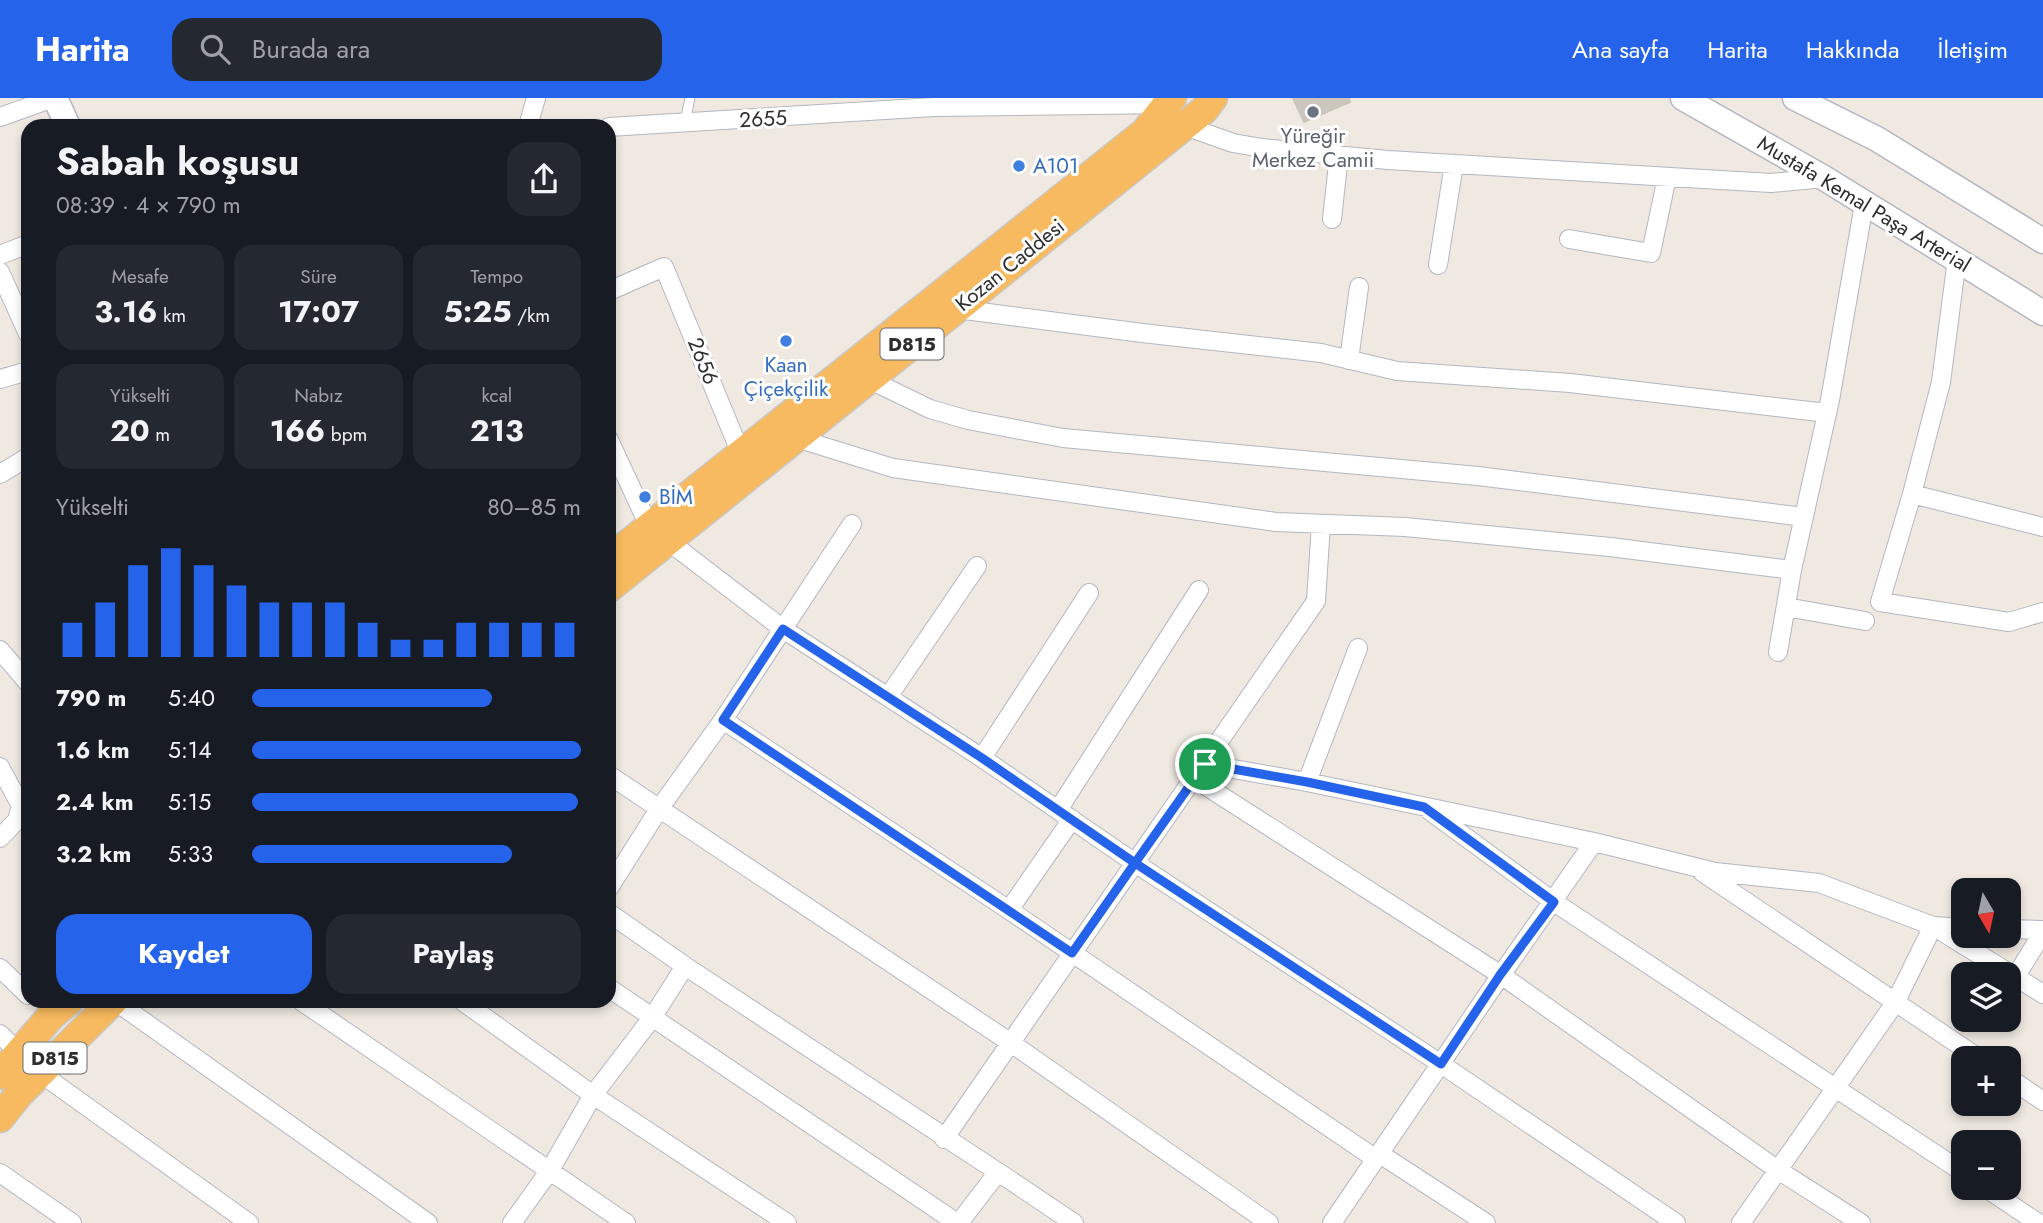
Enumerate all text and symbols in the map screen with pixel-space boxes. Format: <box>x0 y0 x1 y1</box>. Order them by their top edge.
search box <box>172 18 662 81</box>
text: Harita <box>35 26 130 73</box>
icon: search <box>196 30 234 68</box>
text: Burada ara <box>252 30 370 68</box>
text: Ana sayfa <box>1572 32 1669 67</box>
text: Harita <box>1707 32 1768 67</box>
text: Hakkında <box>1806 32 1900 67</box>
text: İletişim <box>1938 32 2008 67</box>
street label: 2655 <box>738 103 788 135</box>
marker: Yüreğir Merkez Camii <box>1305 104 1321 120</box>
place label: Yüreğir Merkez Camii <box>1252 121 1374 175</box>
street label: Mustafa Kemal Paşa Arterial <box>1752 128 1976 280</box>
text: Sabah koşusu <box>56 134 299 189</box>
button: share <box>507 142 581 216</box>
place label: A101 <box>1033 151 1078 181</box>
marker: A101 <box>1011 158 1027 174</box>
text: 08:39 · 4 × 790 m <box>56 188 241 222</box>
street label: Kozan Caddesi <box>949 212 1071 318</box>
text: Mesafe <box>112 263 169 290</box>
text: Süre <box>300 263 337 290</box>
text: Tempo <box>470 263 523 290</box>
text: 3.16 <box>94 290 157 333</box>
text: 17:07 <box>278 290 359 333</box>
text: 5:25 <box>443 290 512 333</box>
text: km <box>157 302 186 329</box>
text: /km <box>512 302 550 329</box>
road number: D815 <box>880 328 944 360</box>
street label: 2656 <box>680 333 726 389</box>
marker: Kaan Çiçekçilik <box>778 333 794 349</box>
place label: Kaan Çiçekçilik <box>744 350 829 404</box>
text: Yükselti <box>110 382 170 409</box>
text: Nabız <box>294 382 343 409</box>
text: kcal <box>481 382 512 409</box>
text: 20 <box>110 409 150 452</box>
text: 166 <box>270 409 325 452</box>
text: 213 <box>470 409 524 452</box>
text: m <box>150 421 170 448</box>
text: bpm <box>325 421 367 448</box>
place label: BİM <box>659 482 693 512</box>
marker: BİM <box>637 489 653 505</box>
text: Yükselti <box>56 490 129 524</box>
text: 80–85 m <box>487 490 581 524</box>
text: 790 m <box>56 681 126 715</box>
text: 5:40 <box>168 681 215 715</box>
text: 1.6 km <box>56 733 130 767</box>
text: 5:14 <box>168 733 212 767</box>
pin <box>1175 734 1235 794</box>
icon: arrive <box>1186 745 1224 783</box>
text: 2.4 km <box>56 785 134 819</box>
text: 5:15 <box>168 785 211 819</box>
text: 3.2 km <box>56 837 131 871</box>
text: 5:33 <box>168 837 213 871</box>
north arrow <box>1951 878 2021 948</box>
map controls <box>1951 878 2021 1200</box>
button: Kaydet <box>56 914 312 994</box>
button: Paylaş <box>326 914 581 994</box>
button: layers <box>1951 962 2021 1032</box>
road number: D815 <box>23 1042 86 1074</box>
button: + <box>1951 1046 2021 1116</box>
button: − <box>1951 1130 2021 1200</box>

